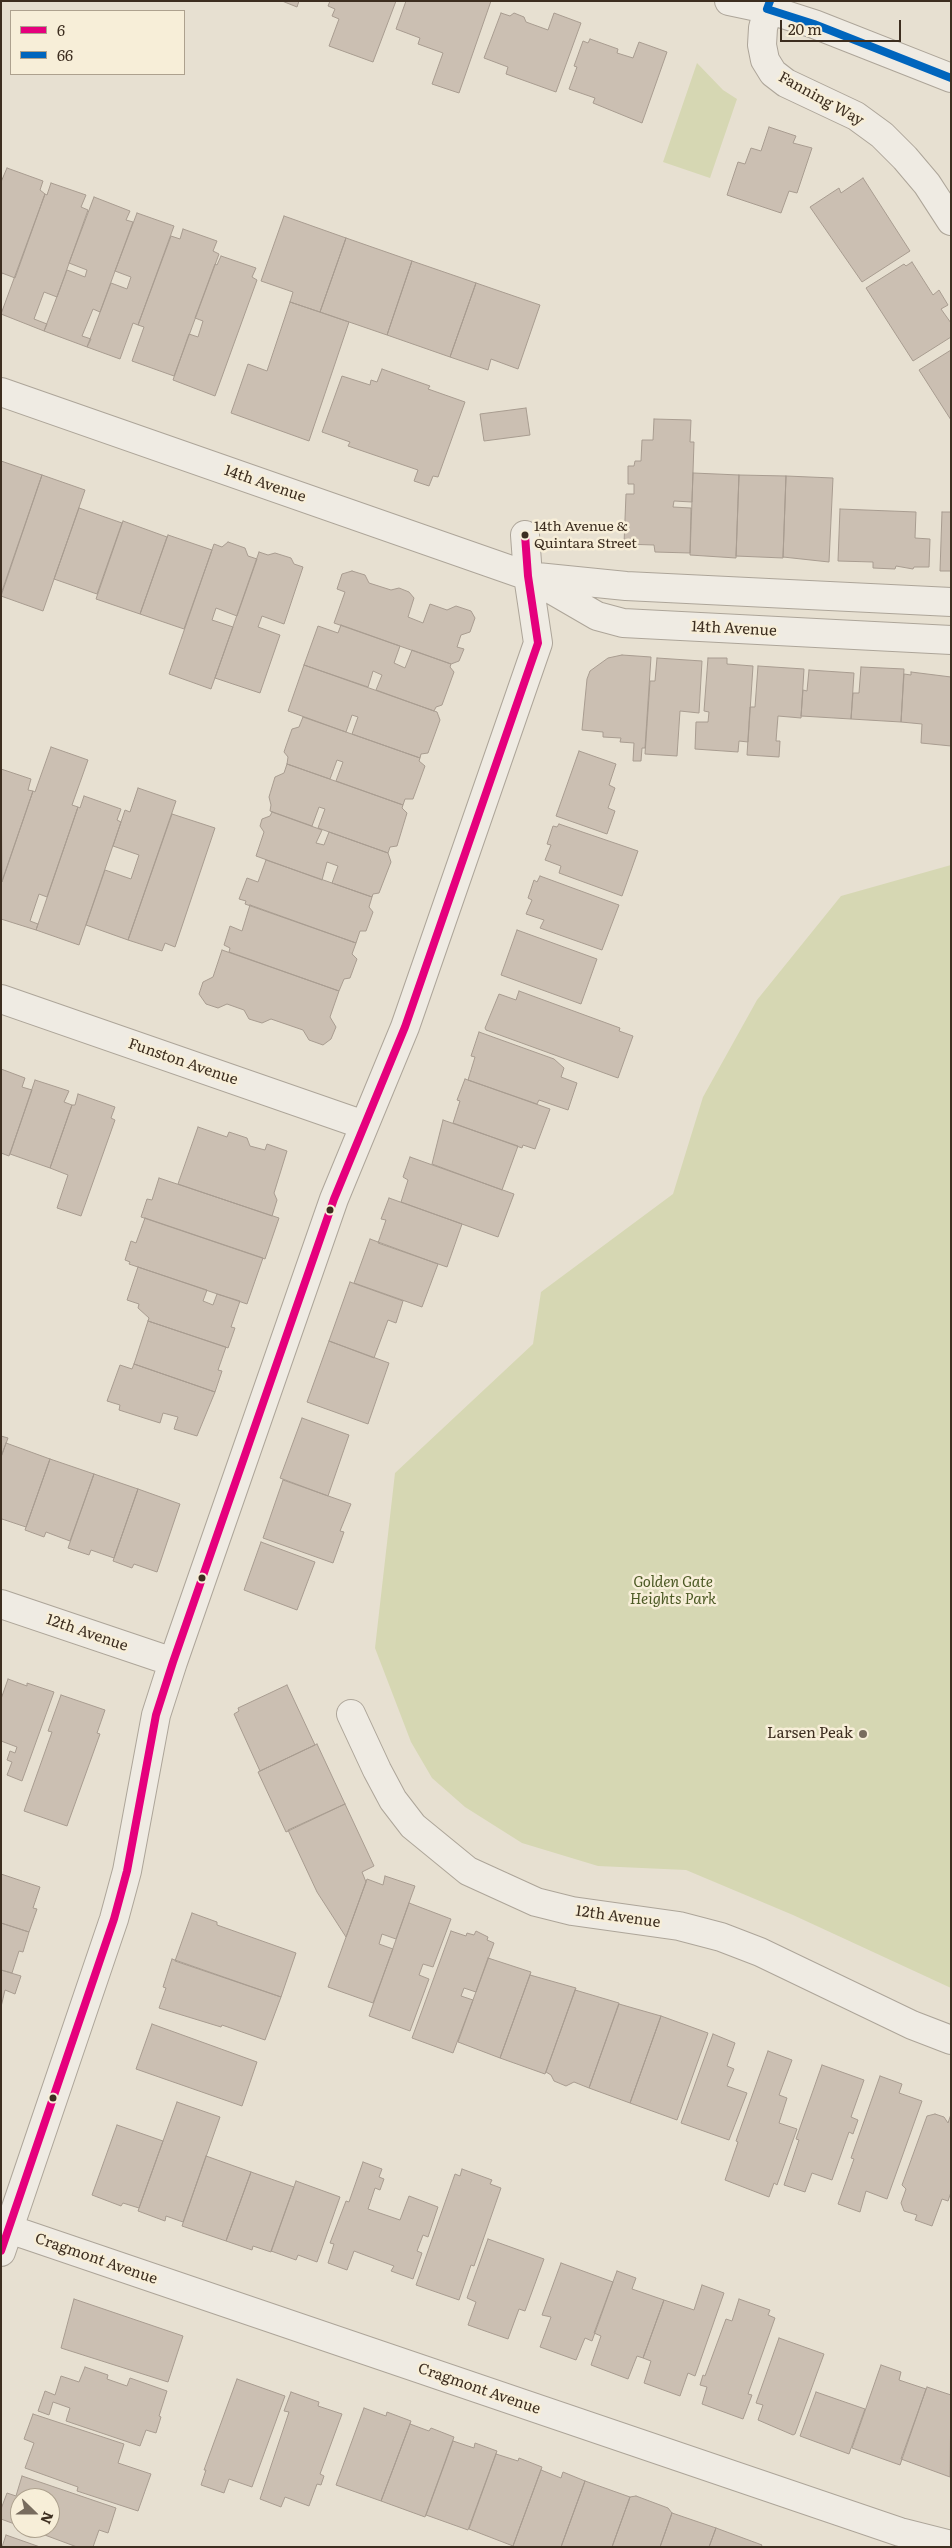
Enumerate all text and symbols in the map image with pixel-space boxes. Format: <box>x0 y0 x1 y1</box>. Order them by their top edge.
legend <box>10 10 185 75</box>
scale bar <box>782 10 903 42</box>
text: 20 m <box>788 17 822 40</box>
text: 6 <box>57 18 65 41</box>
text: 66 <box>57 43 73 66</box>
street label: Fanning Way <box>775 68 867 130</box>
street label: 14th Avenue <box>222 462 308 506</box>
place label: 14th Avenue & Quintara Street <box>534 519 637 552</box>
marker: 14th Avenue & Quintara Street <box>520 530 530 540</box>
street label: 14th Avenue <box>691 618 777 640</box>
street label: Funston Avenue <box>126 1035 240 1089</box>
unlabelled marker <box>325 1205 335 1215</box>
unlabelled marker <box>197 1573 207 1583</box>
park label: Golden Gate Heights Park <box>630 1574 716 1609</box>
street label: 12th Avenue <box>44 1611 130 1655</box>
place label: Larsen Peak <box>767 1725 853 1743</box>
marker: Larsen Peak <box>857 1728 869 1740</box>
street label: 12th Avenue <box>574 1902 662 1932</box>
unlabelled marker <box>48 2093 58 2103</box>
street label: Cragmont Avenue <box>32 2230 160 2288</box>
street label: Cragmont Avenue <box>415 2360 543 2418</box>
north arrow <box>10 2488 60 2538</box>
text: N <box>37 2509 59 2527</box>

